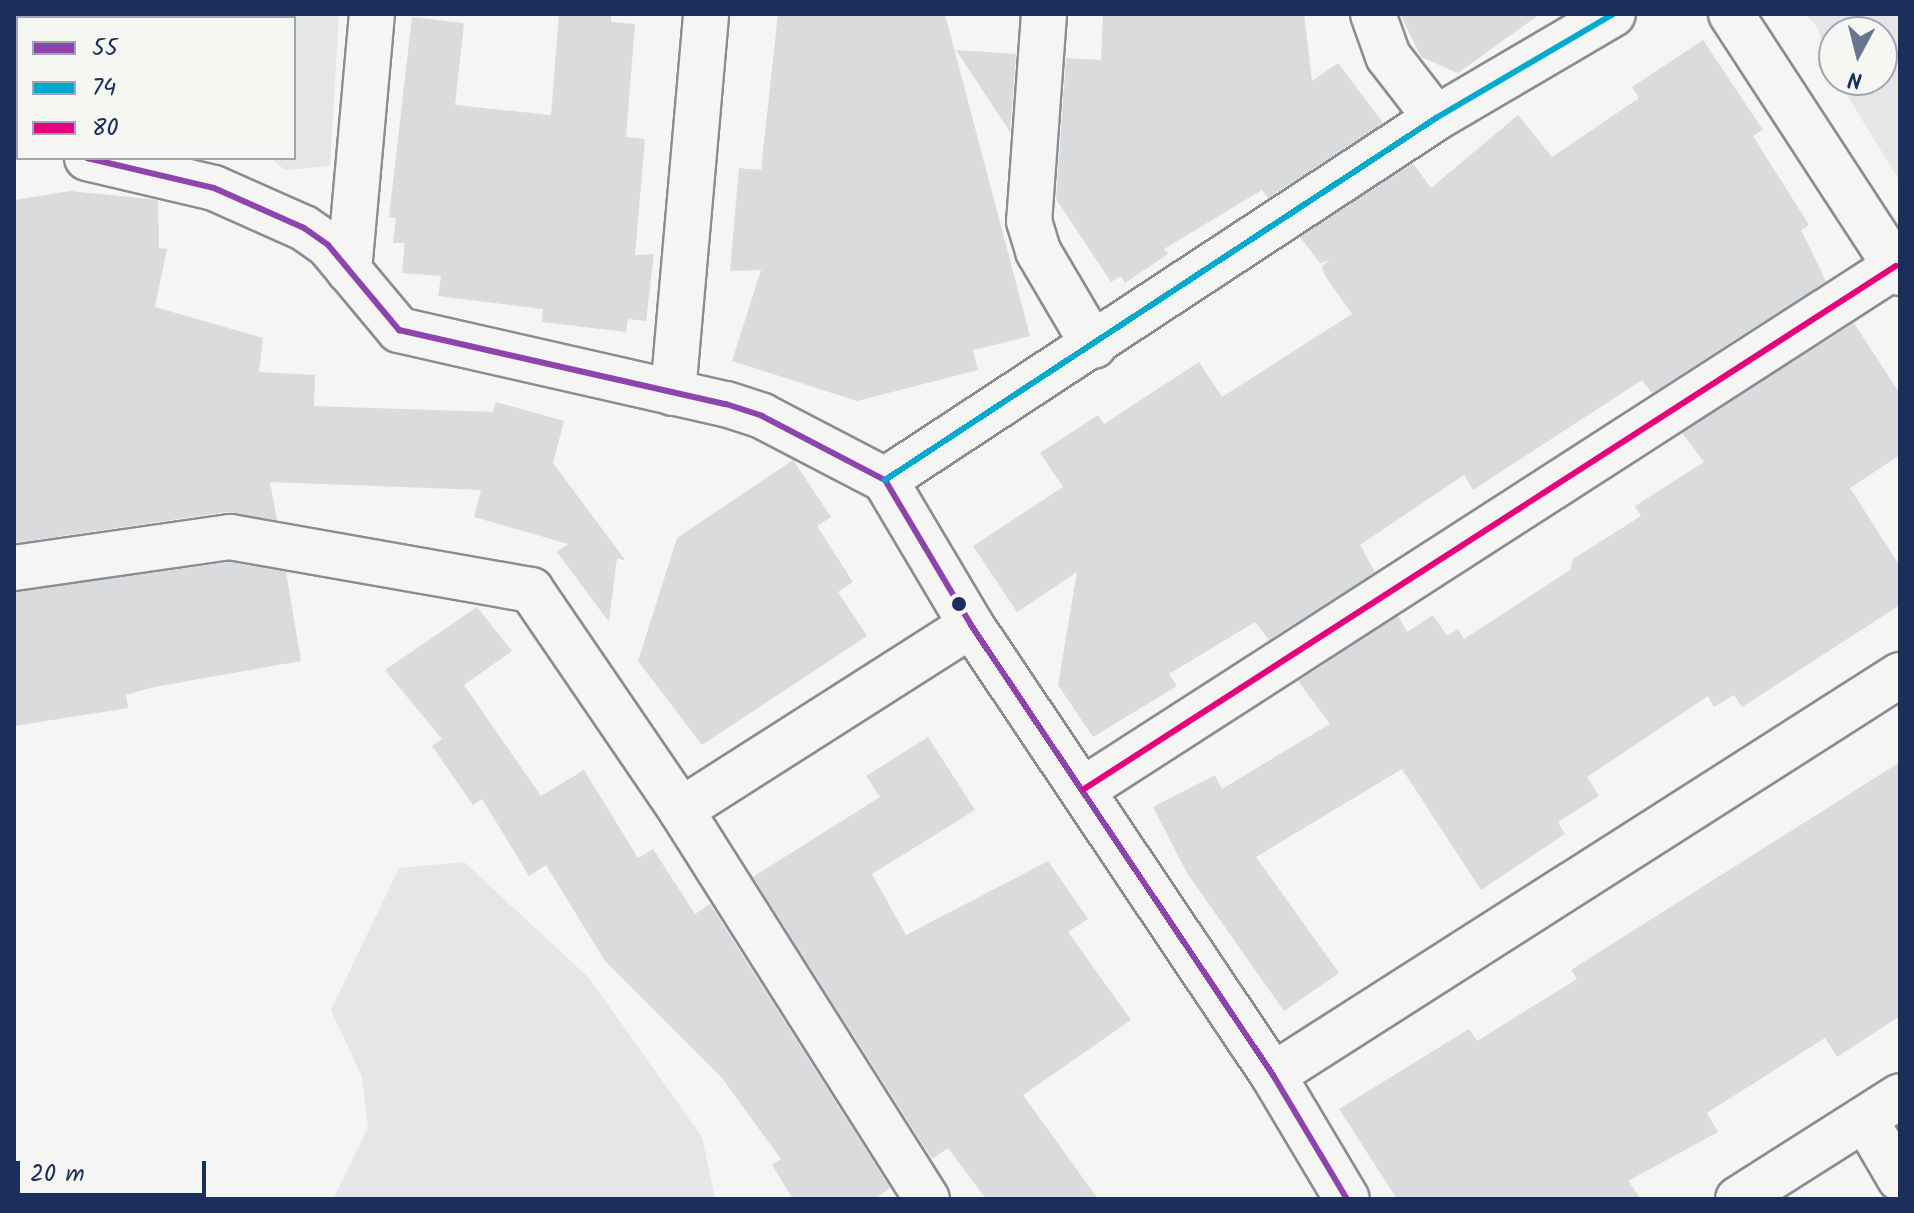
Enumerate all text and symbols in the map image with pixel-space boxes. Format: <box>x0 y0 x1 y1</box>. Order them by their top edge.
legend <box>16 16 296 160</box>
north arrow <box>1818 16 1898 96</box>
text: 55 <box>92 29 118 68</box>
text: N <box>1846 60 1864 97</box>
text: 74 <box>92 69 116 108</box>
text: 80 <box>92 109 118 148</box>
unlabelled marker <box>951 596 967 612</box>
scale bar <box>20 1145 210 1195</box>
text: 20 m <box>30 1155 85 1194</box>

